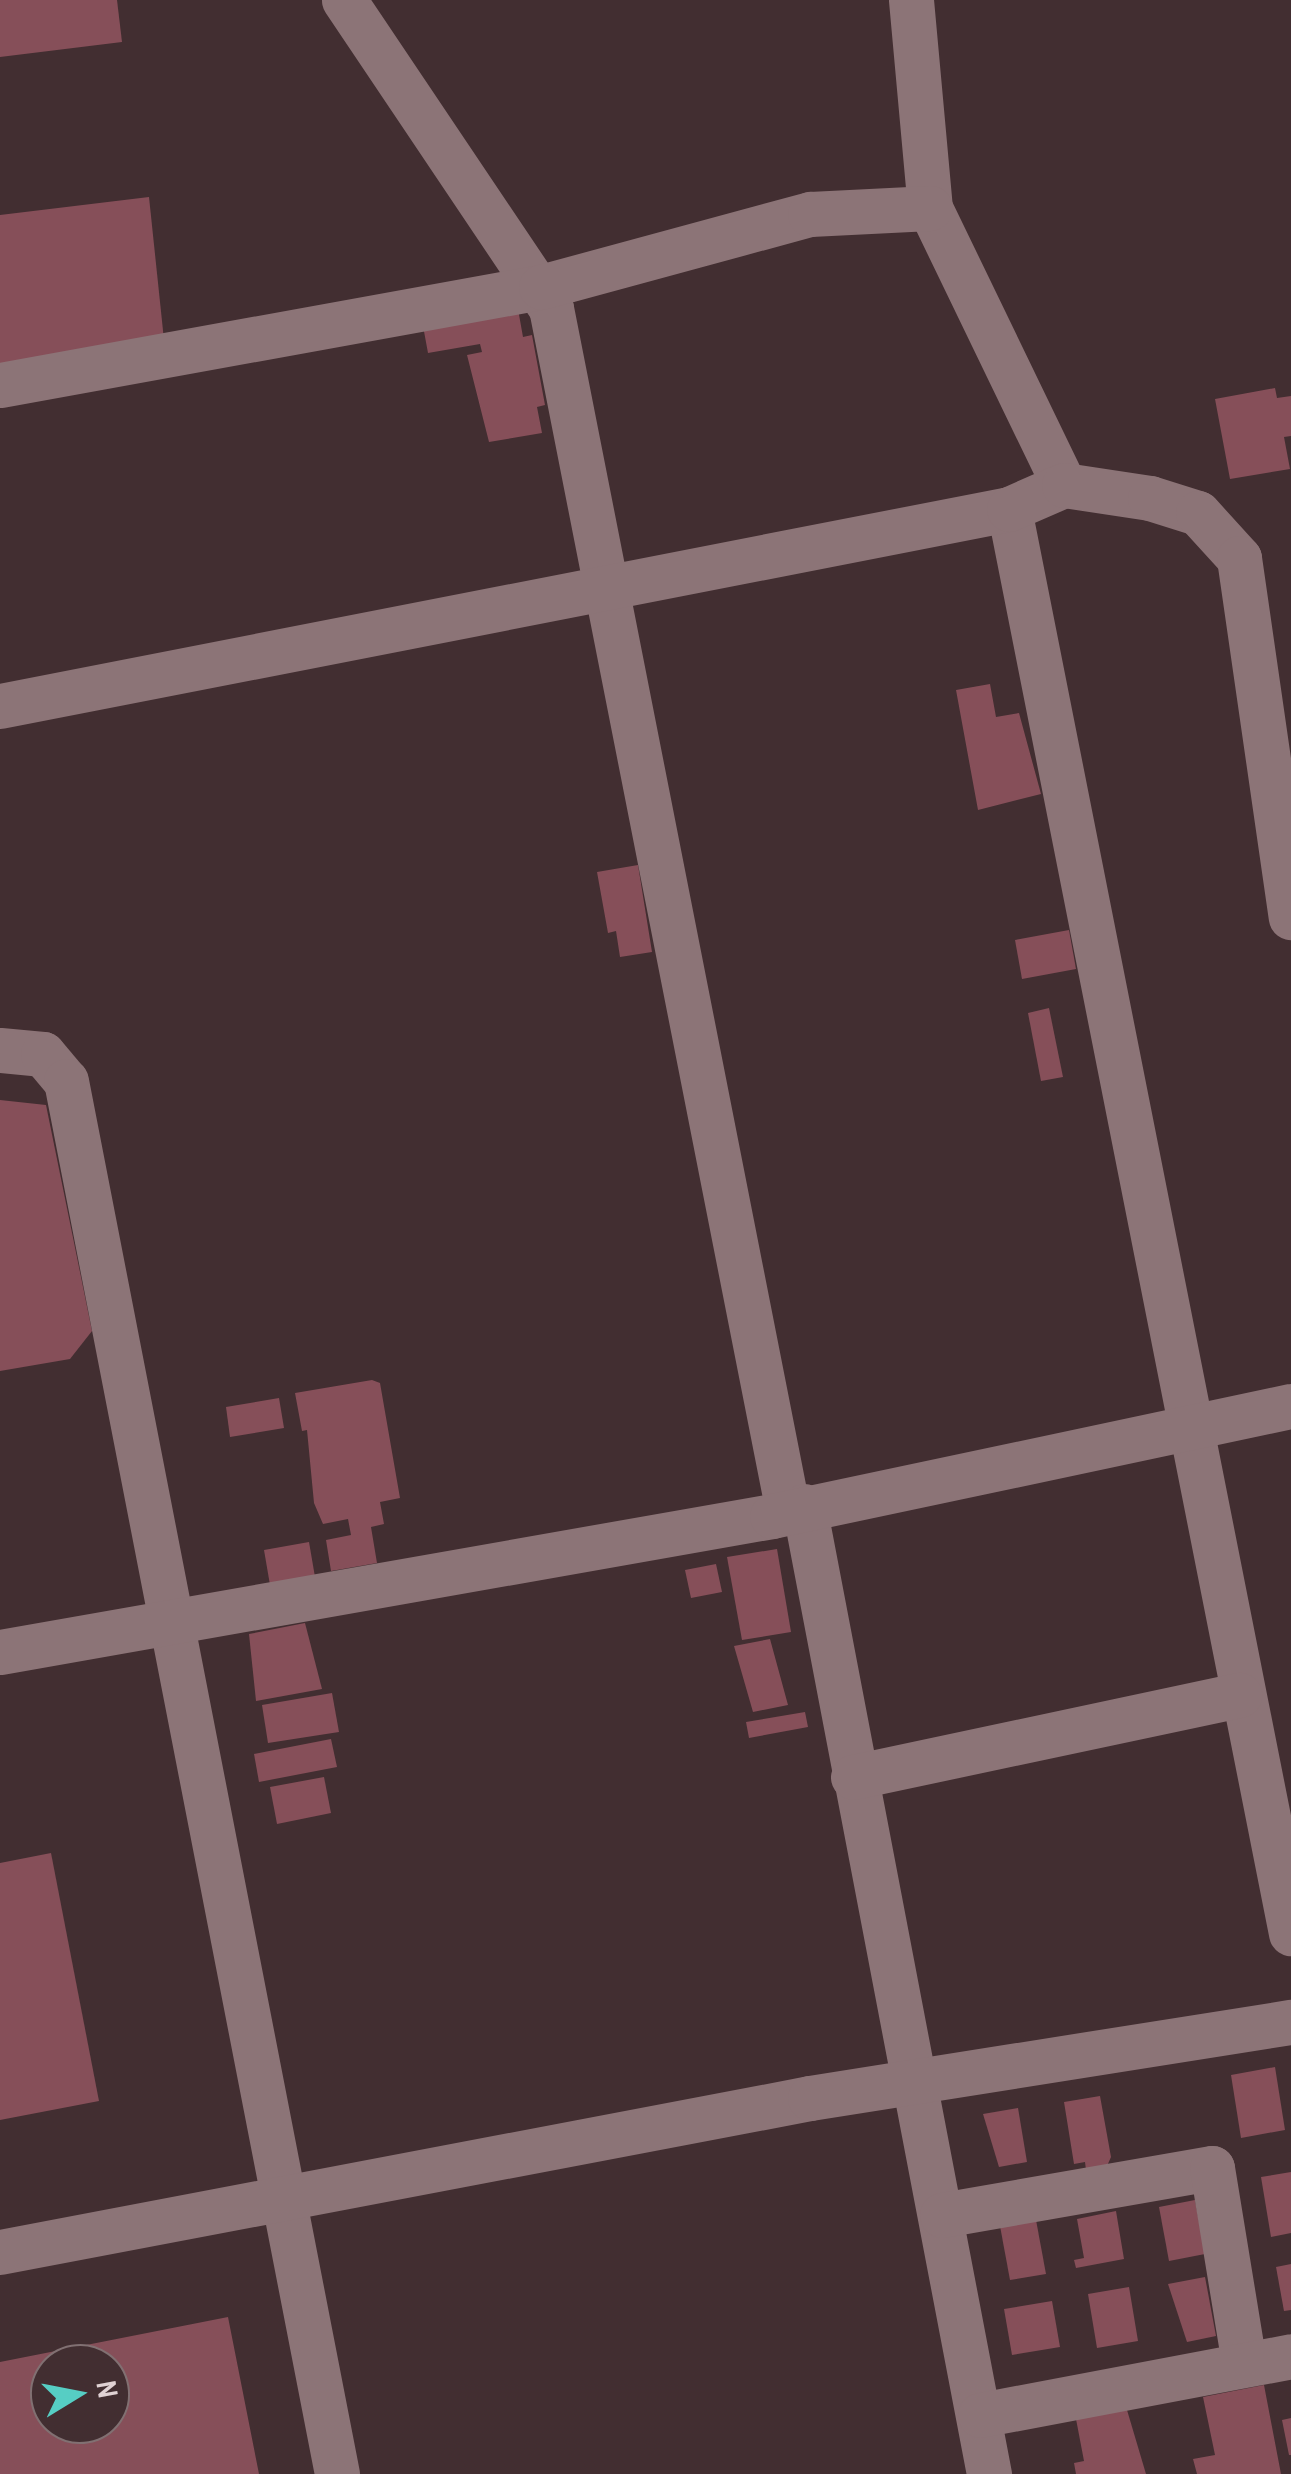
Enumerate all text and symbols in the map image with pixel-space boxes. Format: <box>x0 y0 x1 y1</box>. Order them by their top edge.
north arrow <box>30 2344 130 2444</box>
text: N <box>87 2378 128 2401</box>

